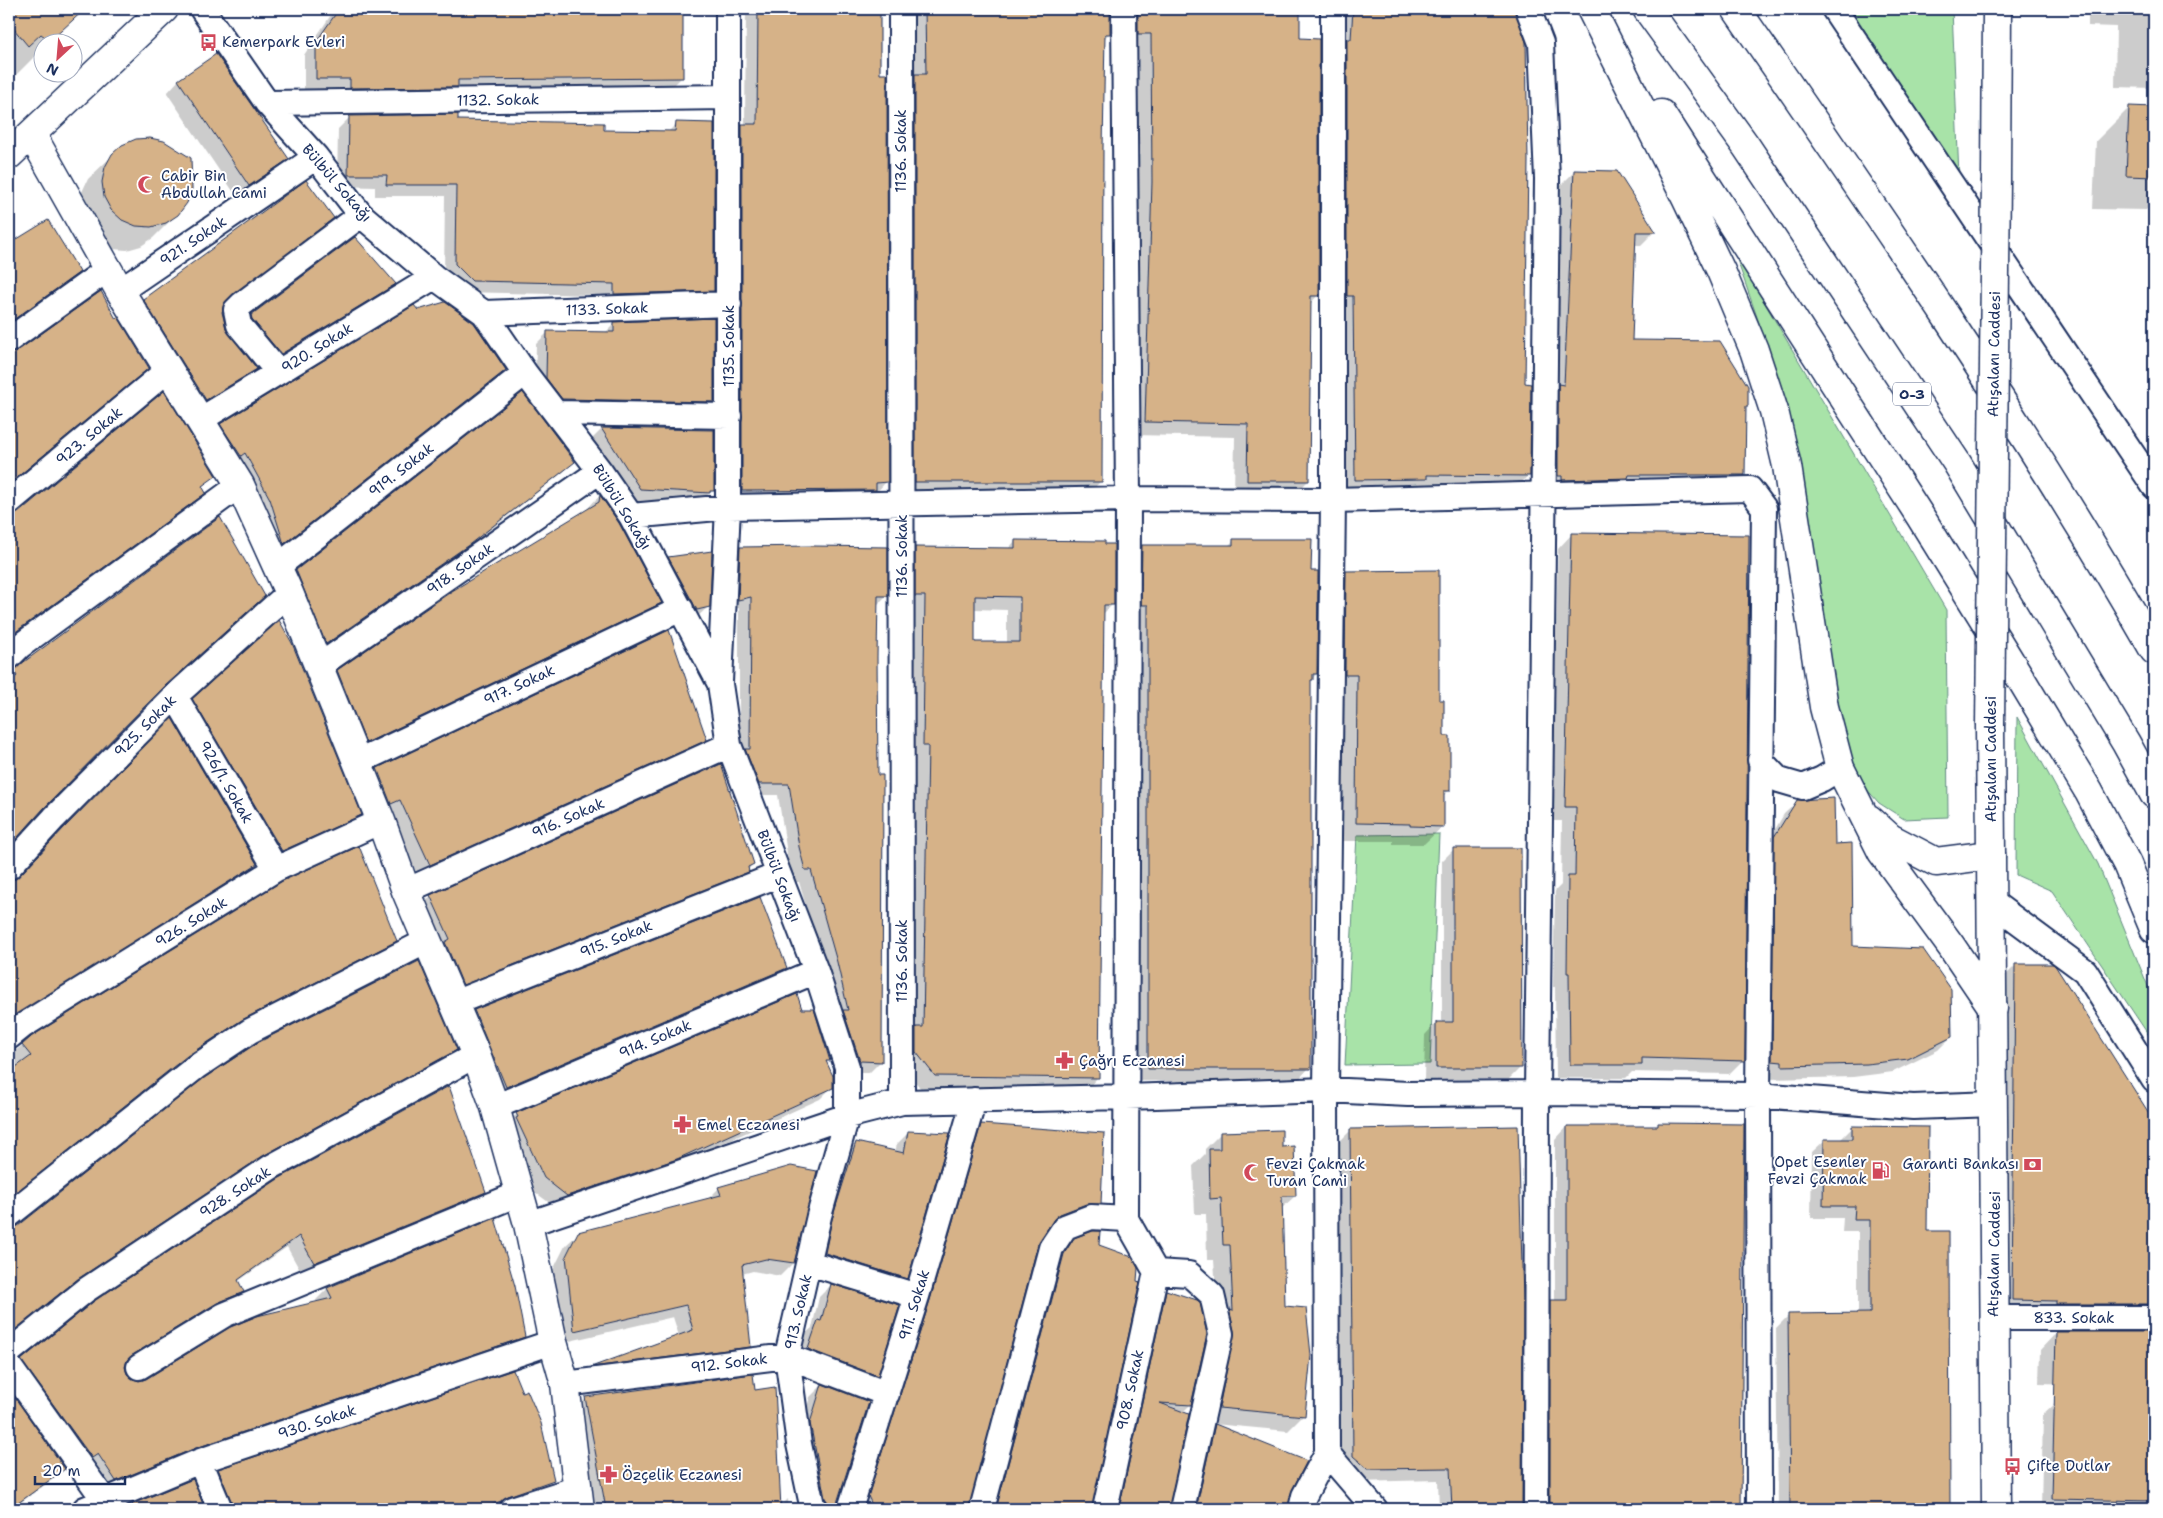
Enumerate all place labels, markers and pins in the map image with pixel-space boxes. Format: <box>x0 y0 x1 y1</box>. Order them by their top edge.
bus stop icon: Kemerpark Evleri <box>198 32 218 52</box>
place label: Kemerpark Evleri <box>222 32 345 52</box>
place label: Cabir Bin Abdullah Cami <box>161 166 267 203</box>
mosque icon: Cabir Bin Abdullah Cami <box>137 175 157 195</box>
pharmacy icon: Çağrı Eczanesi <box>1055 1051 1075 1071</box>
place label: Çağrı Eczanesi <box>1079 1051 1185 1071</box>
pharmacy icon: Emel Eczanesi <box>673 1115 693 1135</box>
place label: Emel Eczanesi <box>697 1115 800 1135</box>
place label: Opet Esenler Fevzi Çakmak <box>1768 1152 1867 1189</box>
place label: Fevzi Çakmak Turan Cami <box>1266 1154 1365 1191</box>
place label: Garanti Bankası <box>1902 1154 2019 1174</box>
bank icon: Garanti Bankası <box>2023 1154 2043 1174</box>
fuel station icon: Opet Esenler Fevzi Çakmak <box>1871 1161 1891 1181</box>
mosque icon: Fevzi Çakmak Turan Cami <box>1242 1163 1262 1183</box>
bus stop icon: Çifte Dutlar <box>2003 1456 2023 1476</box>
place label: Çifte Dutlar <box>2027 1456 2111 1476</box>
pharmacy icon: Özçelik Eczanesi <box>598 1465 618 1485</box>
place label: Özçelik Eczanesi <box>622 1465 742 1485</box>

